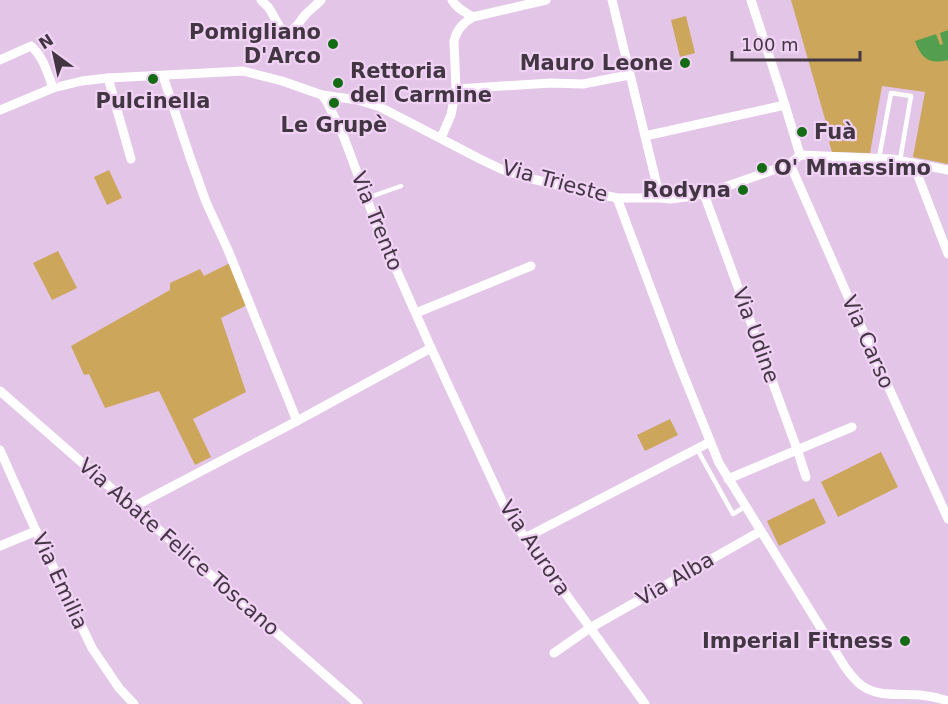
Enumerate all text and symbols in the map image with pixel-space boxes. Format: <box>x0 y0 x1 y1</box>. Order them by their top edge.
place label: Pomigliano D'Arco <box>189 20 321 68</box>
north arrow <box>24 24 84 84</box>
scale bar <box>732 24 860 62</box>
text: N <box>35 30 57 53</box>
text: 100 m <box>741 34 799 55</box>
marker: Pomigliano D'Arco <box>326 37 340 51</box>
place label: Mauro Leone <box>520 51 673 75</box>
marker: Mauro Leone <box>678 56 692 70</box>
place label: Rettoria del Carmine <box>350 59 492 107</box>
marker: Pulcinella <box>146 72 160 86</box>
marker: Rettoria del Carmine <box>331 76 345 90</box>
place label: Pulcinella <box>96 89 210 113</box>
marker: Le Grupè <box>327 96 341 110</box>
place label: Le Grupè <box>281 113 387 137</box>
place label: Fuà <box>814 120 856 144</box>
marker: Fuà <box>795 125 809 139</box>
street label: Via Trieste <box>499 155 611 207</box>
place label: O' Mmassimo <box>774 156 931 180</box>
marker: O' Mmassimo <box>755 161 769 175</box>
street label: Via Trento <box>346 168 408 274</box>
place label: Rodyna <box>643 178 731 202</box>
marker: Rodyna <box>736 183 750 197</box>
street label: Via Udine <box>728 284 784 386</box>
street label: Via Carso <box>837 292 899 392</box>
street label: Via Abate Felice Toscano <box>74 453 284 641</box>
street label: Via Aurora <box>494 496 576 600</box>
street label: Via Emilia <box>27 529 93 633</box>
street label: Via Alba <box>632 547 718 611</box>
place label: Imperial Fitness <box>702 629 893 653</box>
marker: Imperial Fitness <box>898 634 912 648</box>

